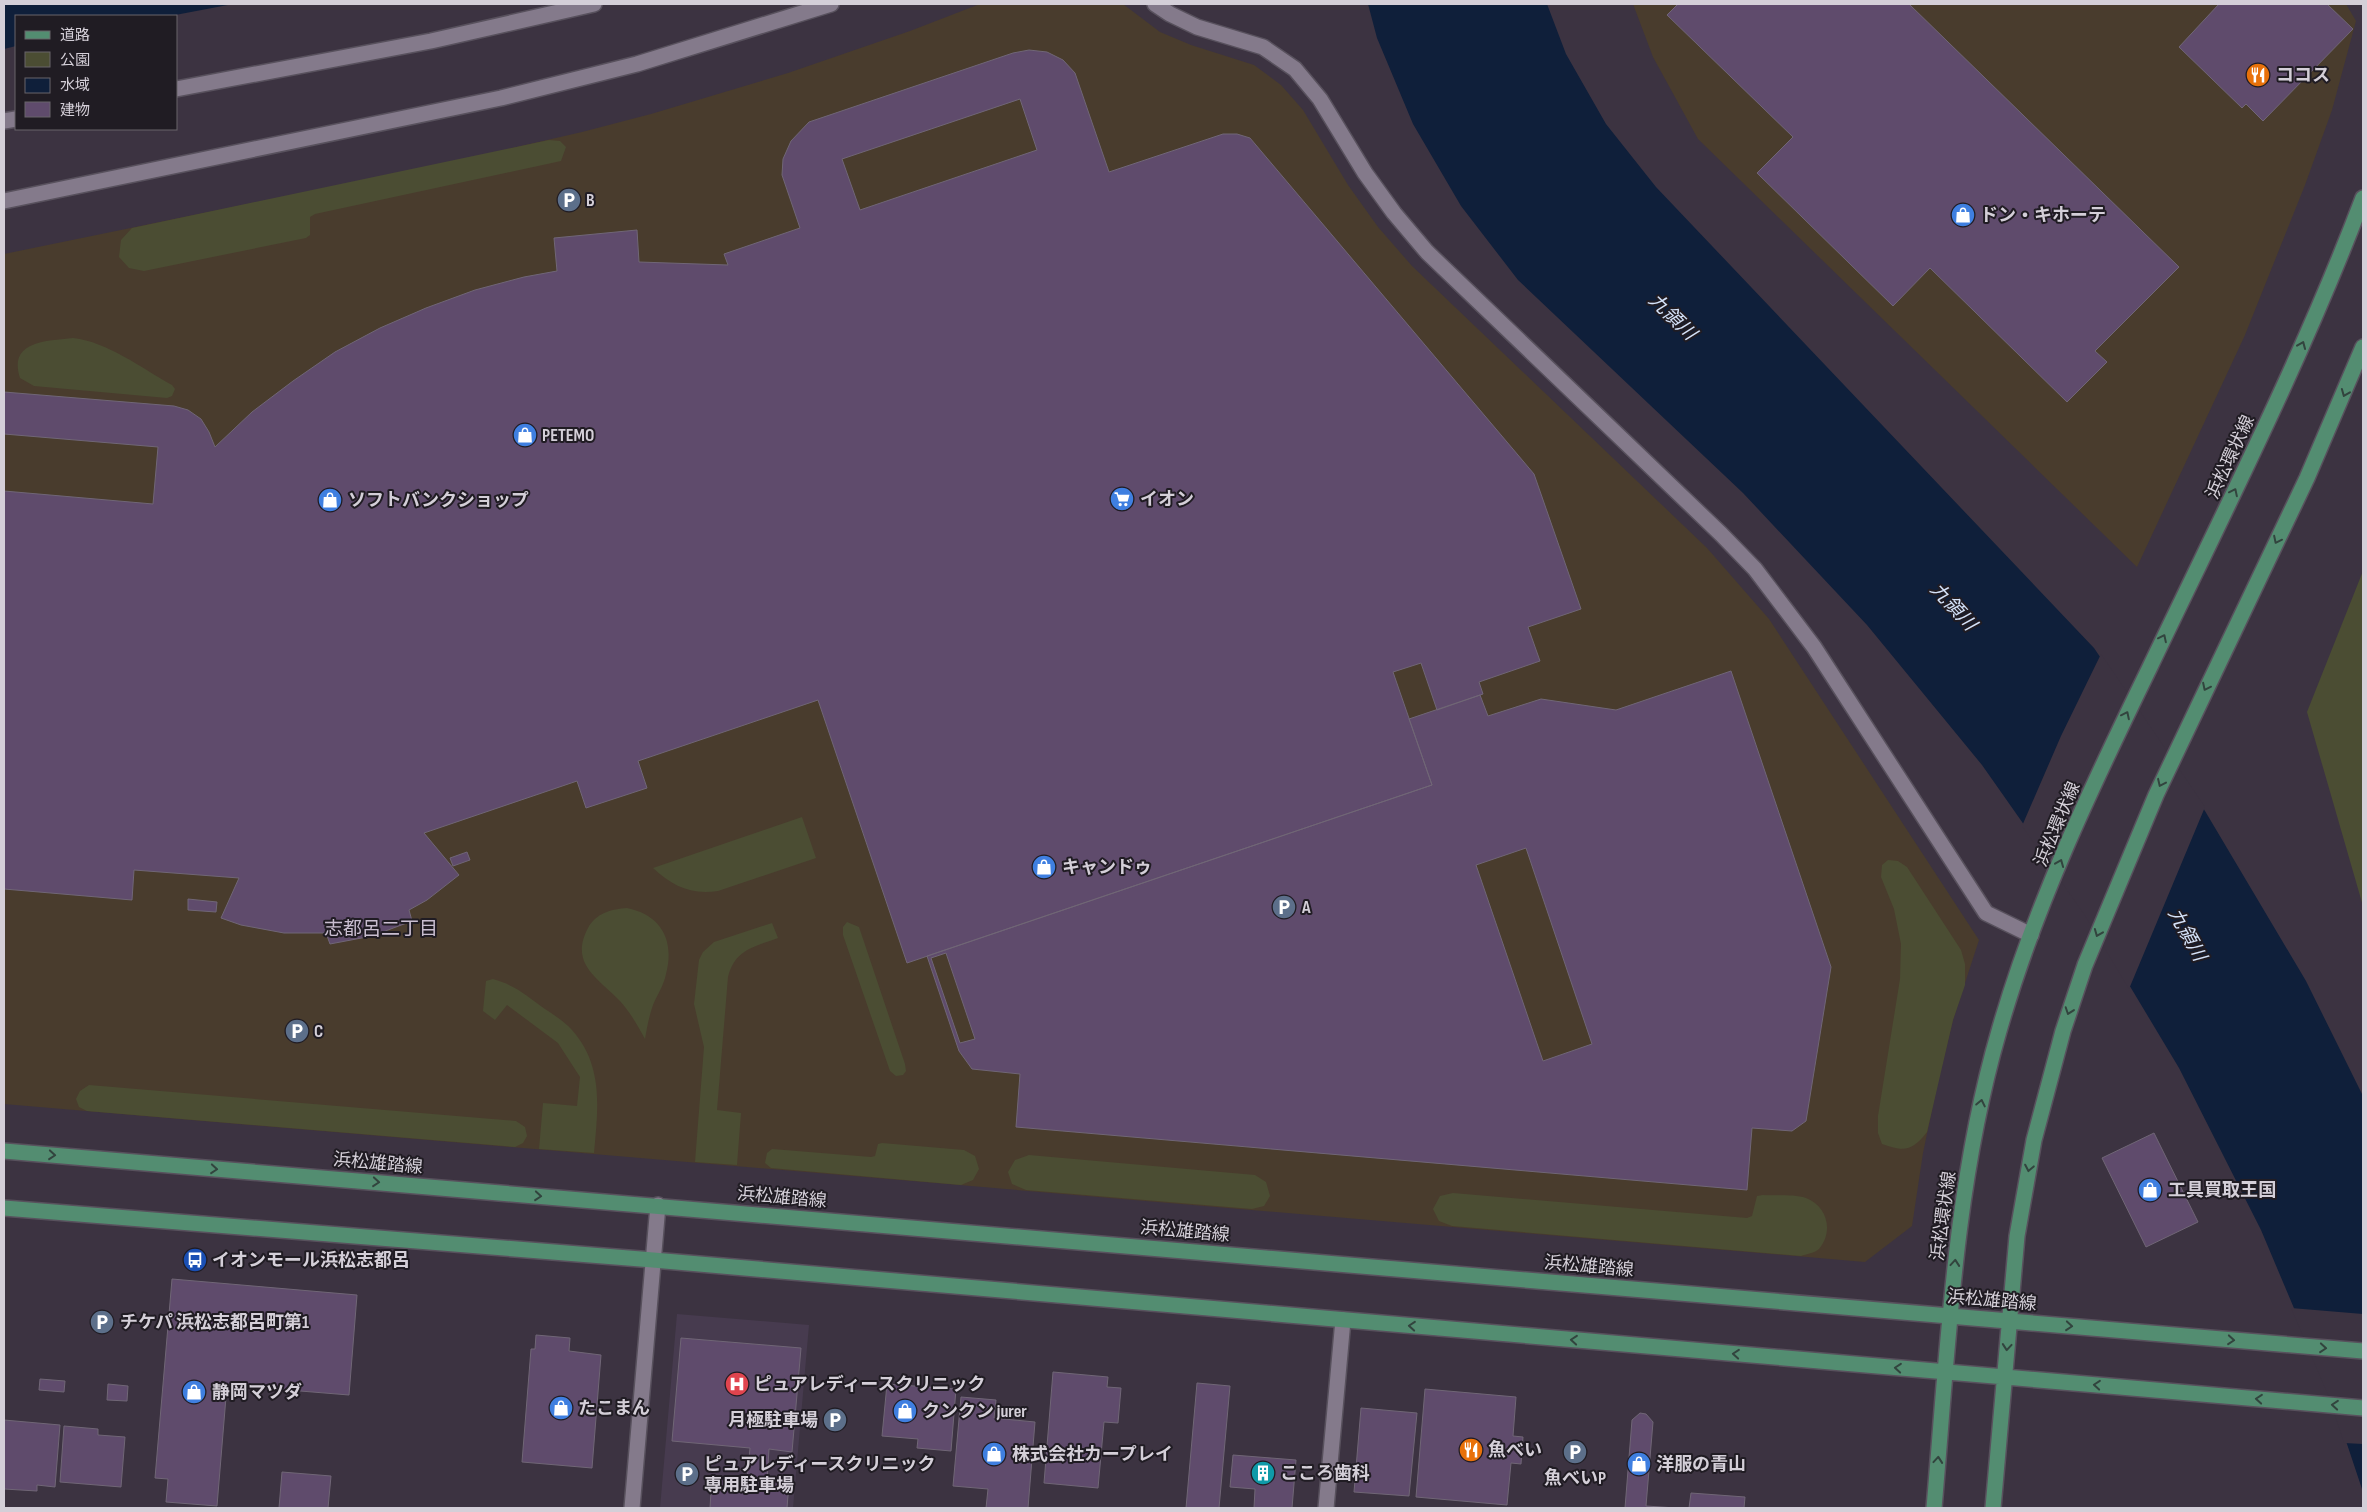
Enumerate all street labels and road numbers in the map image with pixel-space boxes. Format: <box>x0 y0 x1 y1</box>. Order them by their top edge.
street label: 浜松環状線 <box>2202 412 2259 502</box>
street label: 浜松環状線 <box>2030 779 2085 870</box>
street label: 浜松雄踏線 <box>332 1149 424 1178</box>
street label: 浜松環状線 <box>1927 1170 1960 1262</box>
street label: 浜松雄踏線 <box>736 1183 828 1212</box>
street label: 浜松雄踏線 <box>1139 1217 1231 1246</box>
street label: 浜松雄踏線 <box>1543 1252 1635 1281</box>
street label: 浜松雄踏線 <box>1946 1286 2038 1315</box>

